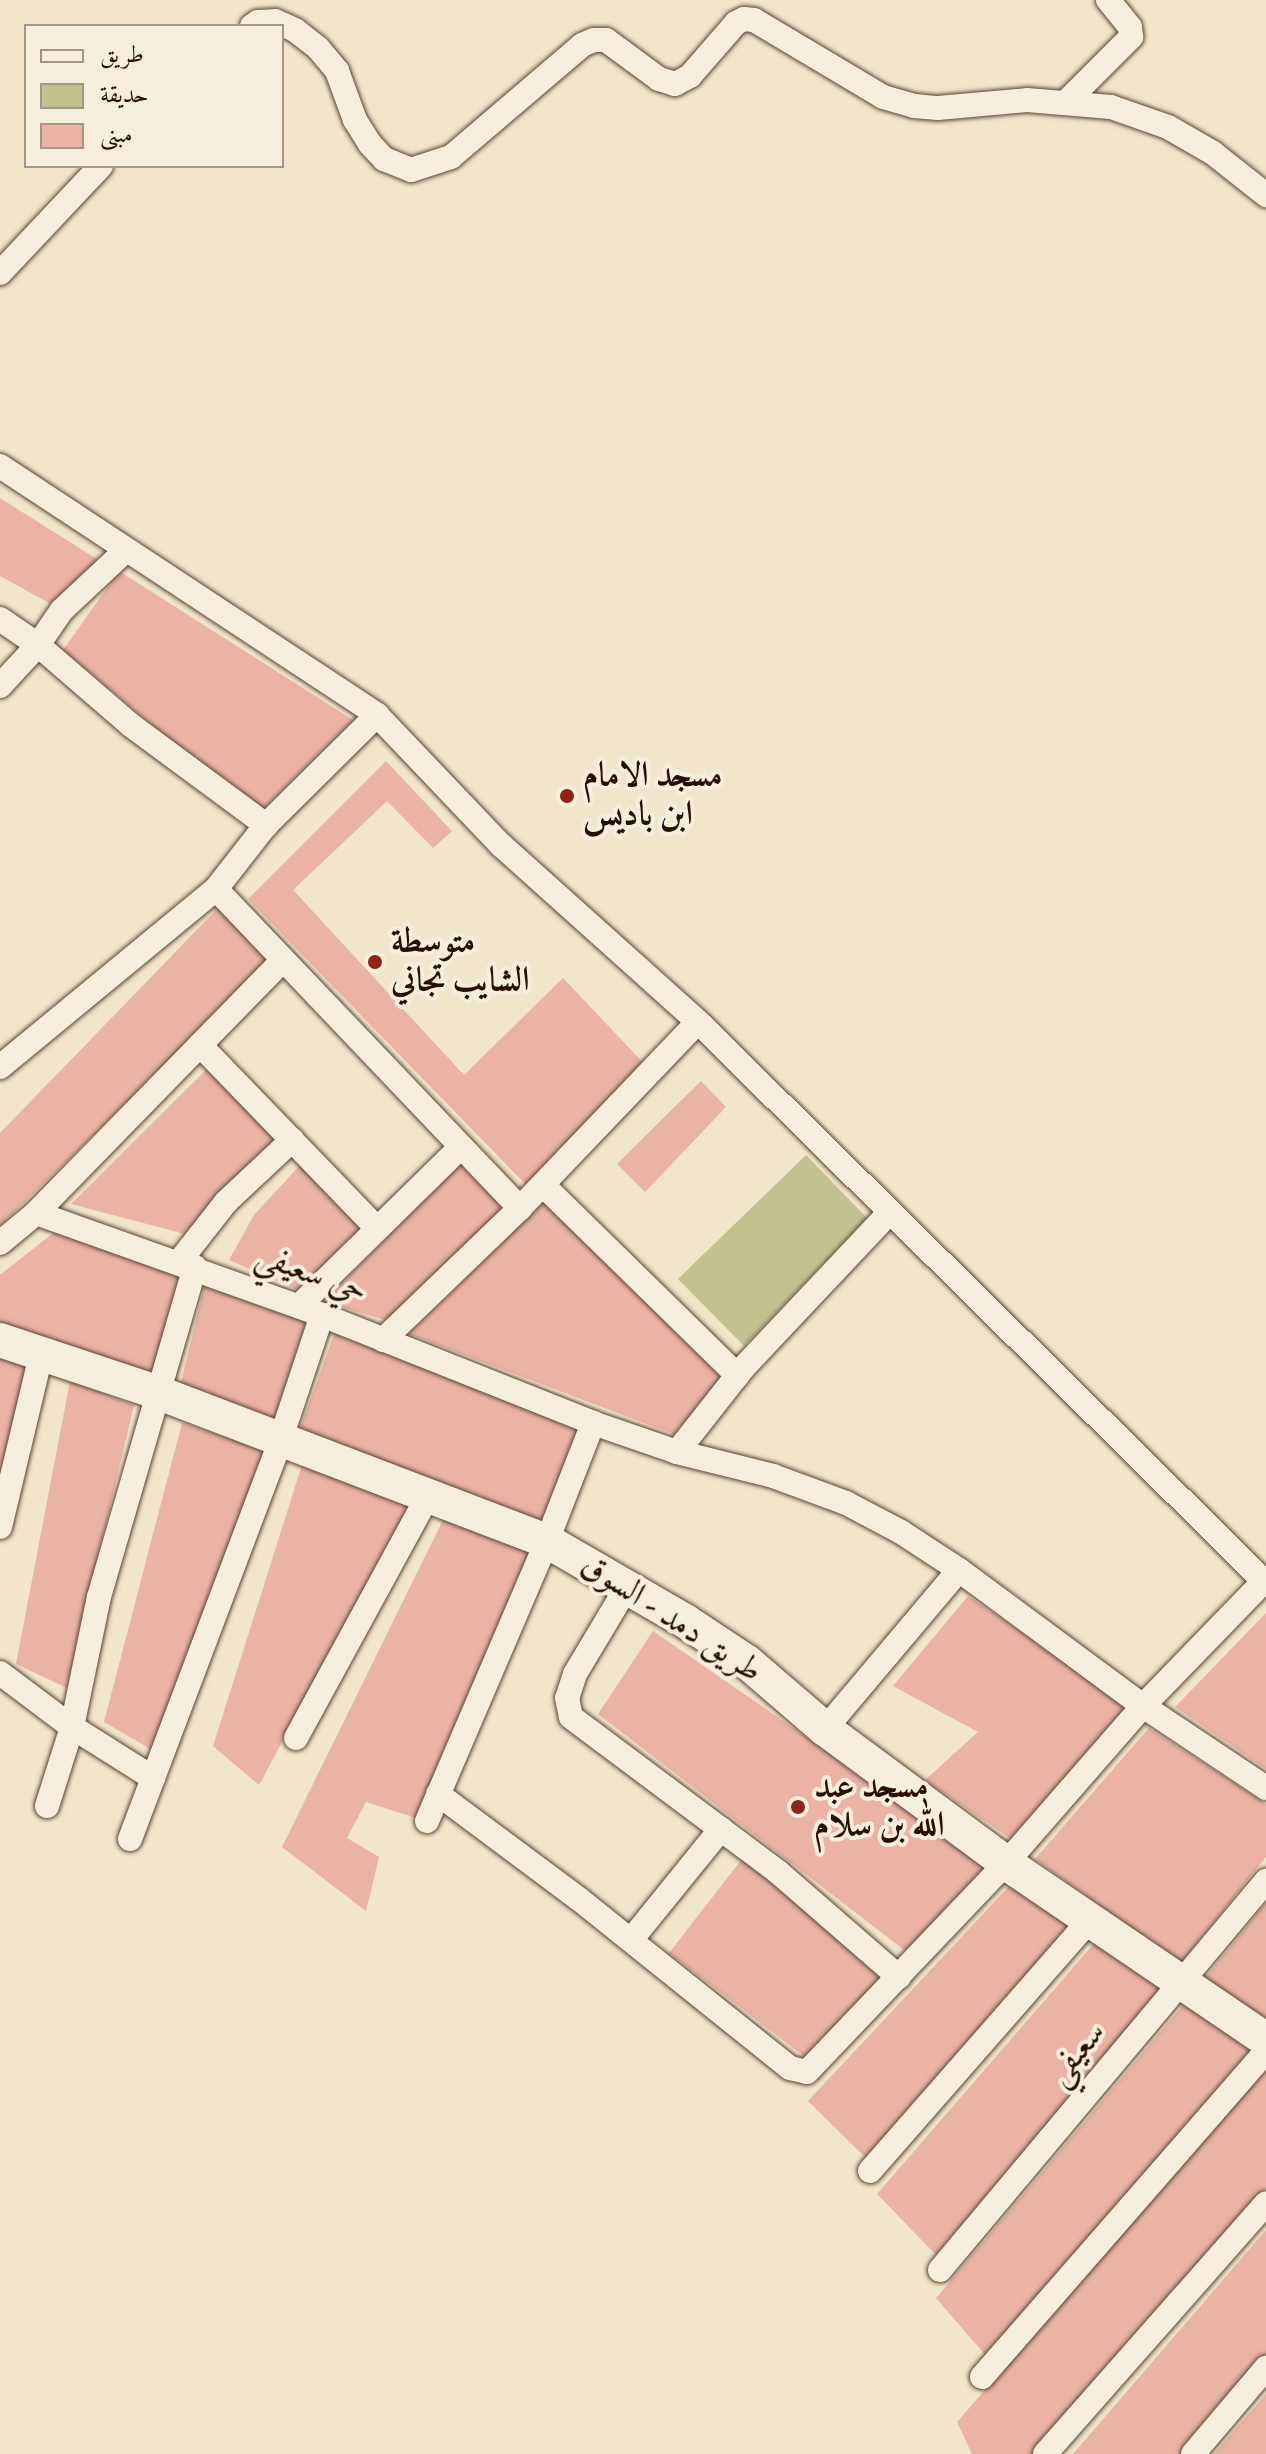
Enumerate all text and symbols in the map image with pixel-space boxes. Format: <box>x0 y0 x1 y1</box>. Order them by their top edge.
legend <box>24 24 284 168</box>
text: طريق <box>100 39 144 73</box>
text: حديقة <box>100 79 149 113</box>
text: مبنى <box>100 119 133 153</box>
place label: مسجد الامام ابن باديس <box>583 756 723 836</box>
marker: مسجد الامام ابن باديس <box>558 787 576 805</box>
place label: متوسطة الشايب تجاني <box>391 922 530 1002</box>
marker: متوسطة الشايب تجاني <box>366 953 384 971</box>
street label: حي سعيفي <box>250 1235 372 1315</box>
street label: طريق دمد - السوق <box>573 1545 769 1693</box>
place label: مسجد عبد الله بن سلام <box>814 1767 945 1846</box>
marker: مسجد عبد الله بن سلام <box>789 1798 807 1816</box>
street label: سعيفي <box>1039 2014 1115 2094</box>

